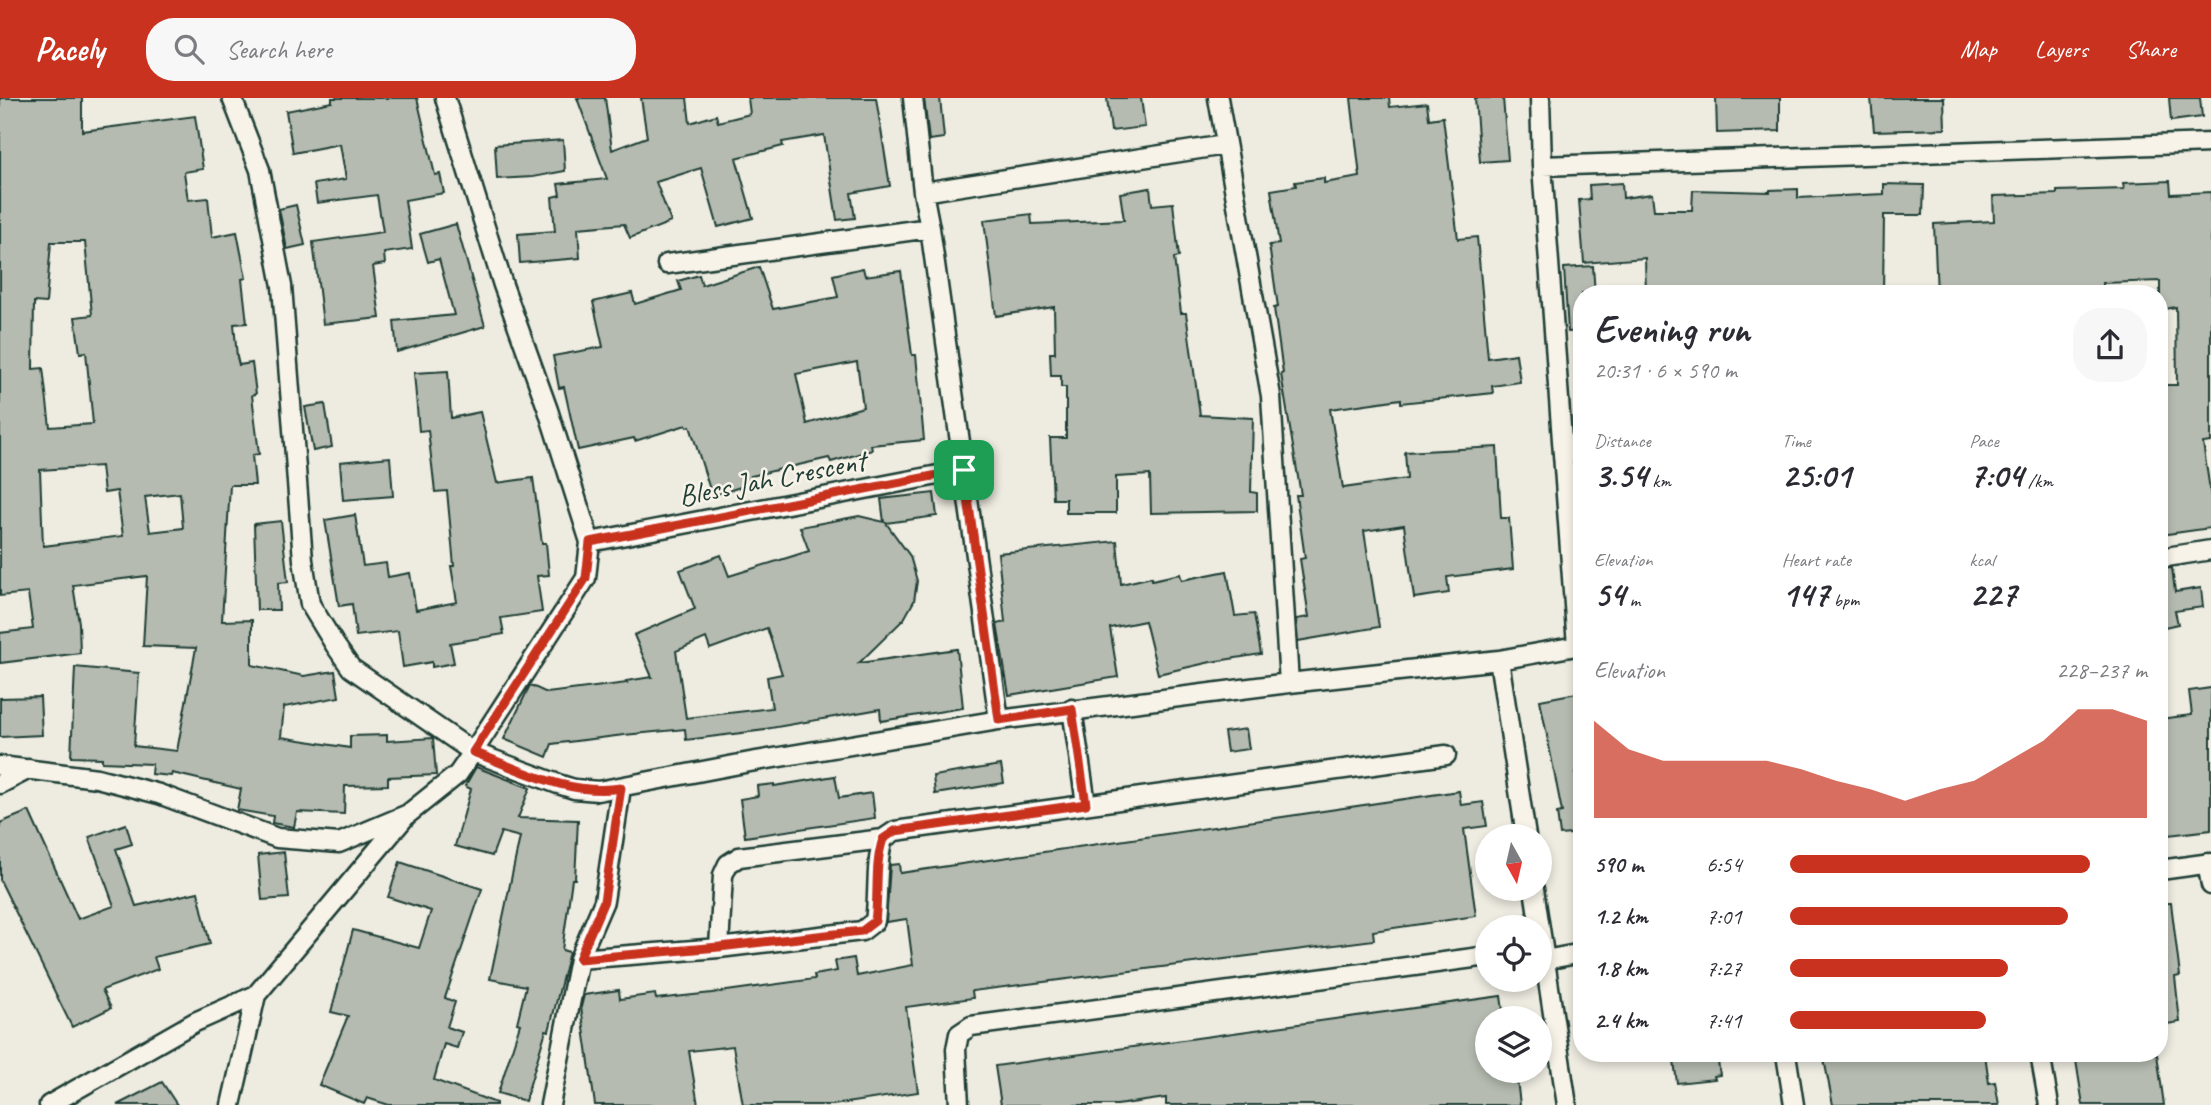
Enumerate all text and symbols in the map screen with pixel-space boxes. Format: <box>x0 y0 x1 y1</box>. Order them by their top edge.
search box <box>146 18 636 81</box>
text: Pacely <box>35 28 104 70</box>
icon: search <box>170 30 208 68</box>
text: Search here <box>226 33 332 66</box>
text: Map <box>1960 34 1997 64</box>
text: Layers <box>2035 34 2088 64</box>
text: Share <box>2126 34 2176 64</box>
text: Evening run <box>1594 306 1750 353</box>
button: share <box>2073 308 2147 382</box>
text: 20:31 · 6 × 590 m <box>1594 356 1737 385</box>
text: Distance <box>1594 429 1651 453</box>
text: Time <box>1782 429 1811 453</box>
text: Pace <box>1969 429 1999 453</box>
street label: Bless Jah Crescent <box>675 440 873 515</box>
pin <box>934 440 994 500</box>
icon: arrive <box>945 451 983 489</box>
text: 3.54 <box>1594 453 1648 498</box>
text: 25:01 <box>1782 453 1851 498</box>
text: 7:04 <box>1969 453 2023 498</box>
text: km <box>1648 469 1671 493</box>
text: /km <box>2023 469 2053 493</box>
text: Elevation <box>1594 548 1652 572</box>
text: Heart rate <box>1782 548 1851 572</box>
text: kcal <box>1969 548 1994 572</box>
text: 54 <box>1594 572 1625 617</box>
text: 147 <box>1782 572 1829 617</box>
text: 227 <box>1969 572 2016 617</box>
text: m <box>1625 588 1640 612</box>
text: bpm <box>1829 588 1859 612</box>
text: Elevation <box>1594 656 1665 685</box>
text: 228–237 m <box>2056 656 2147 685</box>
north arrow <box>1475 824 1552 901</box>
map controls <box>1475 824 1552 1083</box>
text: 590 m <box>1594 850 1643 879</box>
text: 6:54 <box>1706 850 1742 879</box>
text: 1.2 km <box>1594 902 1648 931</box>
text: 7:01 <box>1706 902 1742 931</box>
button: locate <box>1475 915 1552 992</box>
text: 1.8 km <box>1594 954 1648 983</box>
text: 7:27 <box>1706 954 1742 983</box>
button: layers <box>1475 1006 1552 1083</box>
text: 2.4 km <box>1594 1006 1648 1035</box>
text: 7:41 <box>1706 1006 1742 1035</box>

